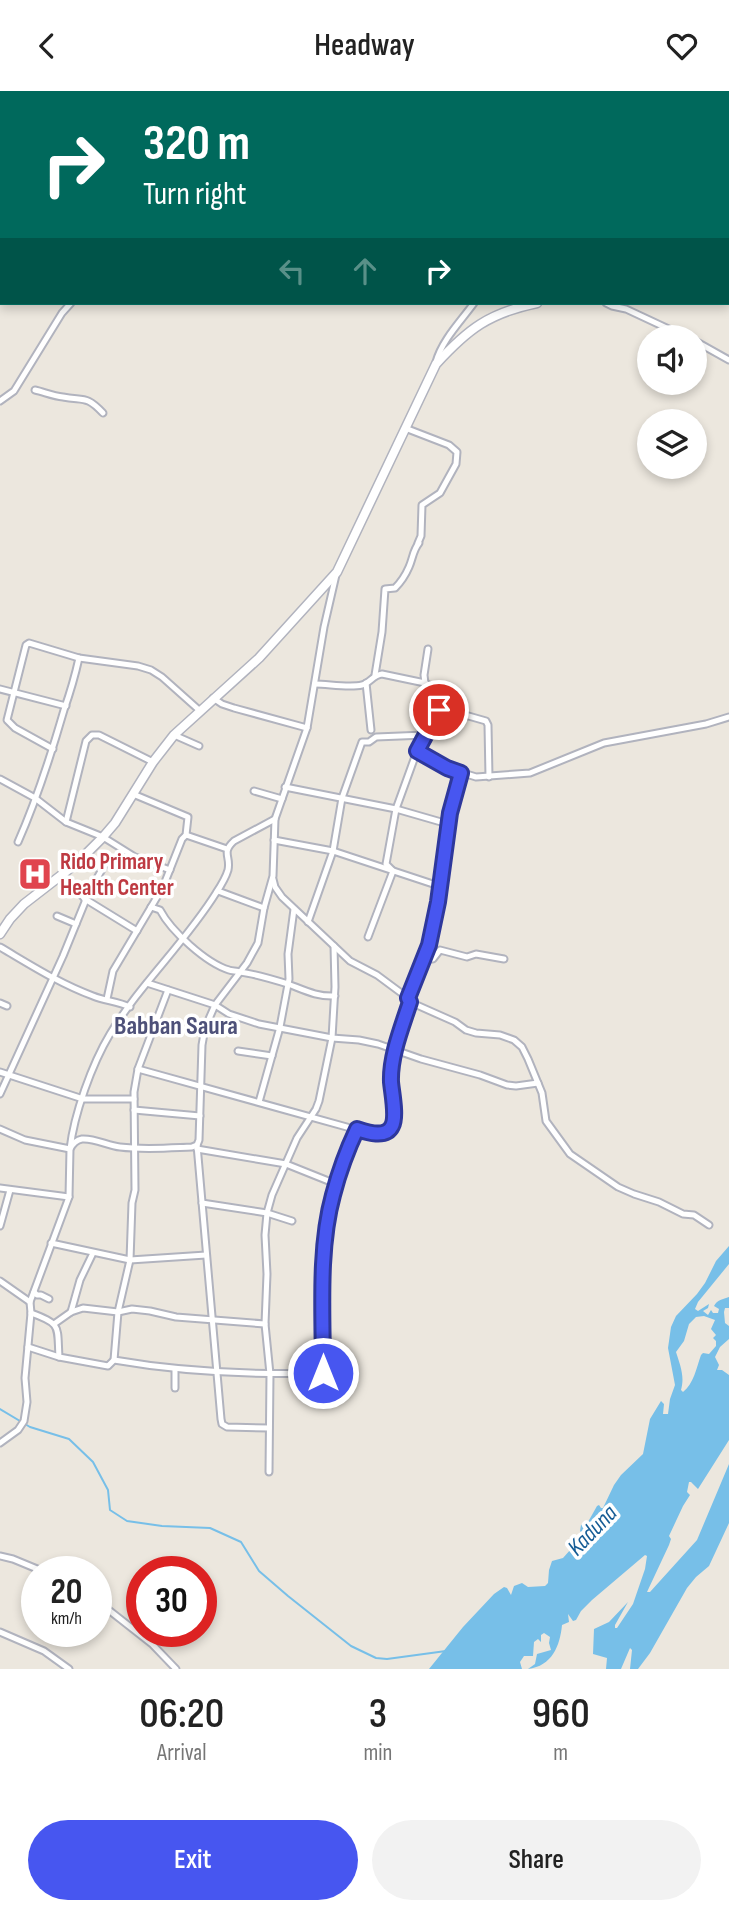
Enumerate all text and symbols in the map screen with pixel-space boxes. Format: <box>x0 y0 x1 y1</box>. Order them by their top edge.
text: Headway <box>314 26 415 65</box>
icon: back <box>28 27 66 65</box>
icon: heart <box>663 27 701 65</box>
text: 320 m <box>143 115 250 174</box>
icon: right <box>28 119 119 210</box>
text: Turn right <box>143 175 247 214</box>
icon: left <box>273 252 311 290</box>
icon: ahead <box>346 252 384 290</box>
icon: right <box>419 252 457 290</box>
map controls <box>637 325 707 479</box>
button: sound <box>637 325 707 395</box>
button: layers <box>637 409 707 479</box>
pin <box>409 680 469 740</box>
icon: arrive <box>420 691 458 729</box>
place label: Rido Primary Health Center <box>60 848 174 902</box>
hospital icon: Rido Primary Health Center <box>16 855 54 893</box>
district label: Babban Saura <box>114 1011 238 1042</box>
position arrow <box>286 1336 360 1410</box>
water label: Kaduna <box>561 1499 624 1562</box>
speed limit sign: 30 <box>126 1556 217 1647</box>
text: 20 <box>51 1571 83 1614</box>
text: km/h <box>51 1608 82 1629</box>
text: 06:20 <box>139 1689 224 1740</box>
text: 3 <box>369 1689 387 1740</box>
text: 960 <box>532 1689 590 1740</box>
text: Arrival <box>157 1739 206 1767</box>
text: min <box>363 1739 392 1767</box>
text: m <box>553 1739 568 1767</box>
button: Exit <box>28 1820 358 1900</box>
button: Share <box>372 1820 701 1900</box>

